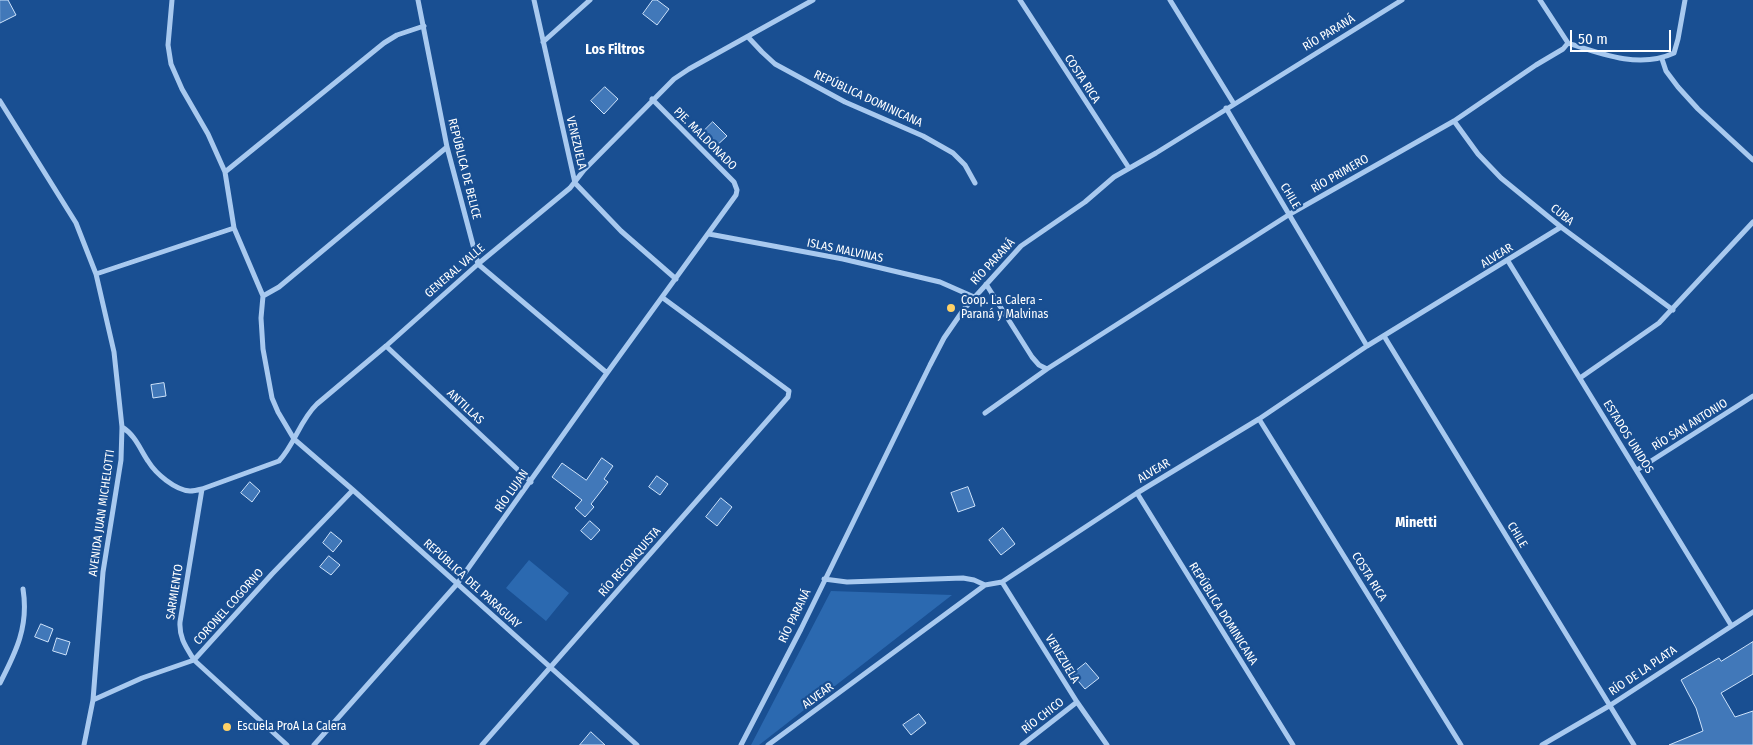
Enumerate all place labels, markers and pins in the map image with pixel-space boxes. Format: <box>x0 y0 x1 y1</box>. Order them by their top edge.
place label: Coop. La Calera - Paraná y Malvinas <box>961 294 1048 322</box>
marker: Coop. La Calera - Paraná y Malvinas <box>945 302 957 314</box>
place label: Escuela ProA La Calera <box>237 720 346 734</box>
marker: Escuela ProA La Calera <box>221 721 233 733</box>

